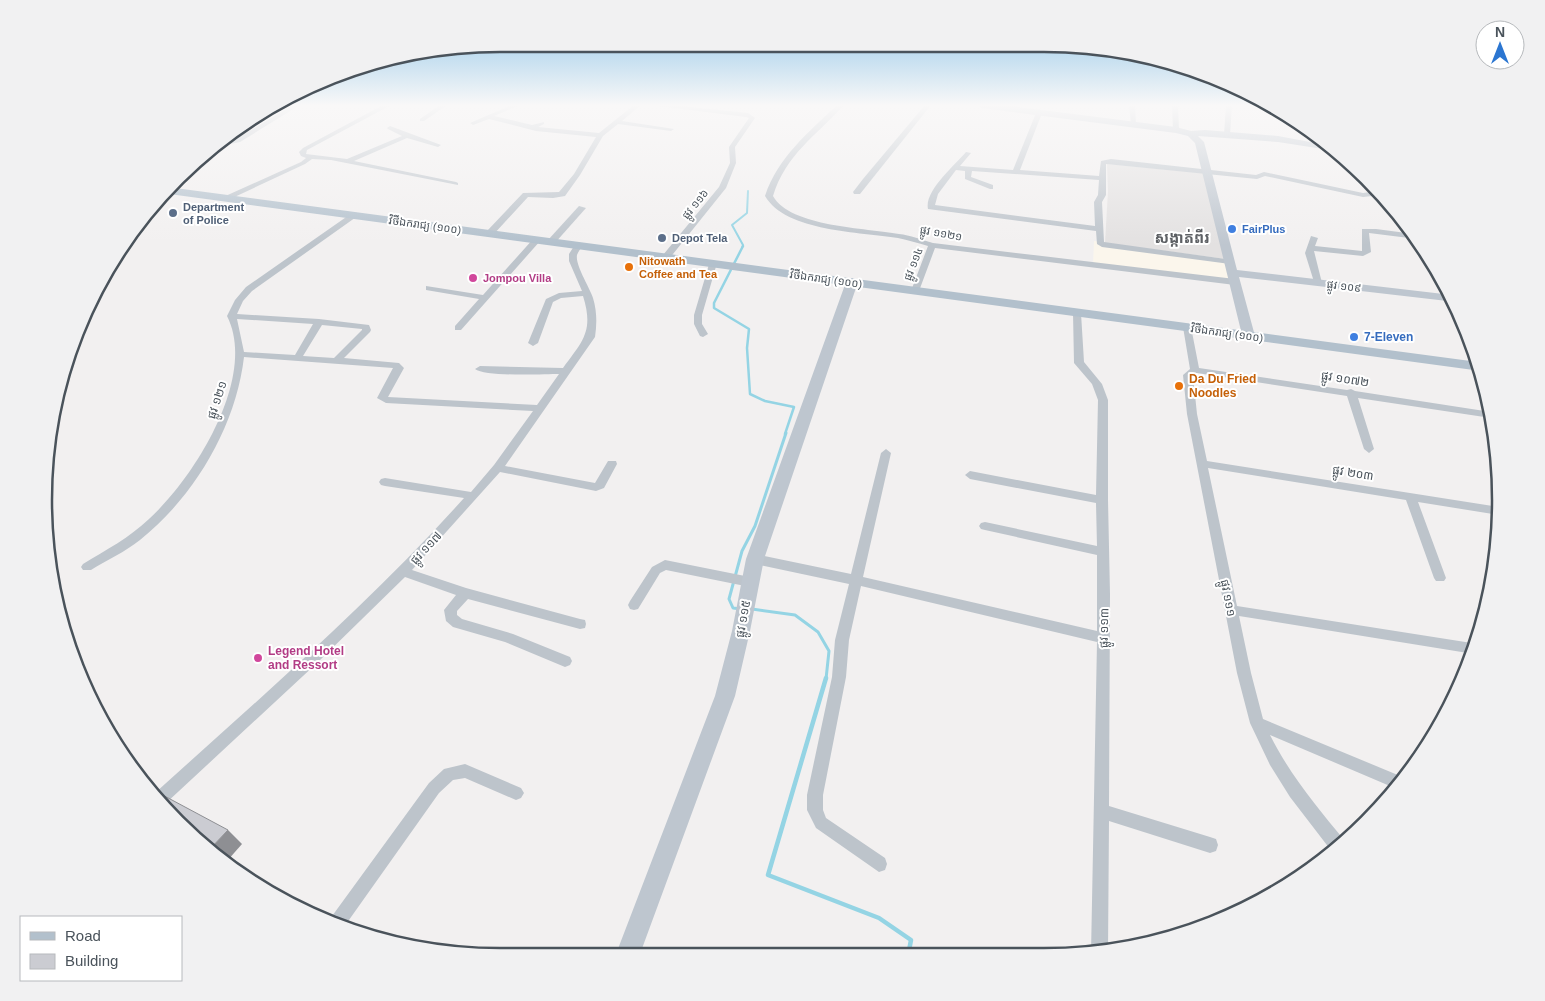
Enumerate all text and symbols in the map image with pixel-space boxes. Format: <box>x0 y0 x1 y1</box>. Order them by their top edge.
north arrow <box>1475 20 1525 70</box>
text: N <box>1495 24 1505 40</box>
street label: ផ្លូវ ១១៦ <box>679 187 714 224</box>
place label: Department of Police <box>183 201 244 226</box>
marker: Department of Police <box>167 207 179 219</box>
street label: វិថីឯករាជ្យ (១០០) <box>387 213 462 237</box>
street label: ផ្លូវ ១១២១ <box>918 223 963 247</box>
marker: FairPlus <box>1226 223 1238 235</box>
place label: FairPlus <box>1242 223 1285 235</box>
district label: សង្កាត់ពីរ <box>1154 228 1210 247</box>
marker: Depot Tela <box>656 232 668 244</box>
place label: Depot Tela <box>672 232 728 244</box>
street label: ផ្លូវ ១១៤ <box>901 246 929 284</box>
place label: Nitowath Coffee and Tea <box>639 255 718 280</box>
marker: Nitowath Coffee and Tea <box>623 261 635 273</box>
street label: វិថីឯករាជ្យ (១០០) <box>788 267 863 291</box>
marker: Jompou Villa <box>467 272 479 284</box>
place label: Jompou Villa <box>483 272 552 284</box>
street label: ផ្លូវ ១០៩ <box>1326 278 1362 298</box>
street label: វិថីឯករាជ្យ (១០០) <box>1189 321 1264 345</box>
place label: 7-Eleven <box>1364 330 1413 344</box>
marker: 7-Eleven <box>1348 331 1360 343</box>
street label: ផ្លូវ ១០៧២ <box>1319 368 1370 393</box>
place label: Da Du Fried Noodles <box>1189 372 1256 400</box>
street label: ផ្លូវ ១២១ <box>204 379 233 422</box>
marker: Da Du Fried Noodles <box>1173 380 1185 392</box>
street label: ផ្លូវ ២០៣ <box>1331 463 1375 487</box>
street label: ផ្លូវ ១១៧ <box>407 529 447 570</box>
street label: ផ្លូវ ១១១ <box>1214 578 1238 619</box>
street label: ផ្លូវ ១១៥ <box>733 599 757 639</box>
street label: ផ្លូវ ១១៣ <box>1097 608 1115 648</box>
place label: Legend Hotel and Ressort <box>268 644 344 672</box>
marker: Legend Hotel and Ressort <box>252 652 264 664</box>
legend <box>20 916 182 981</box>
text: Road <box>65 927 101 944</box>
text: Building <box>65 952 118 969</box>

